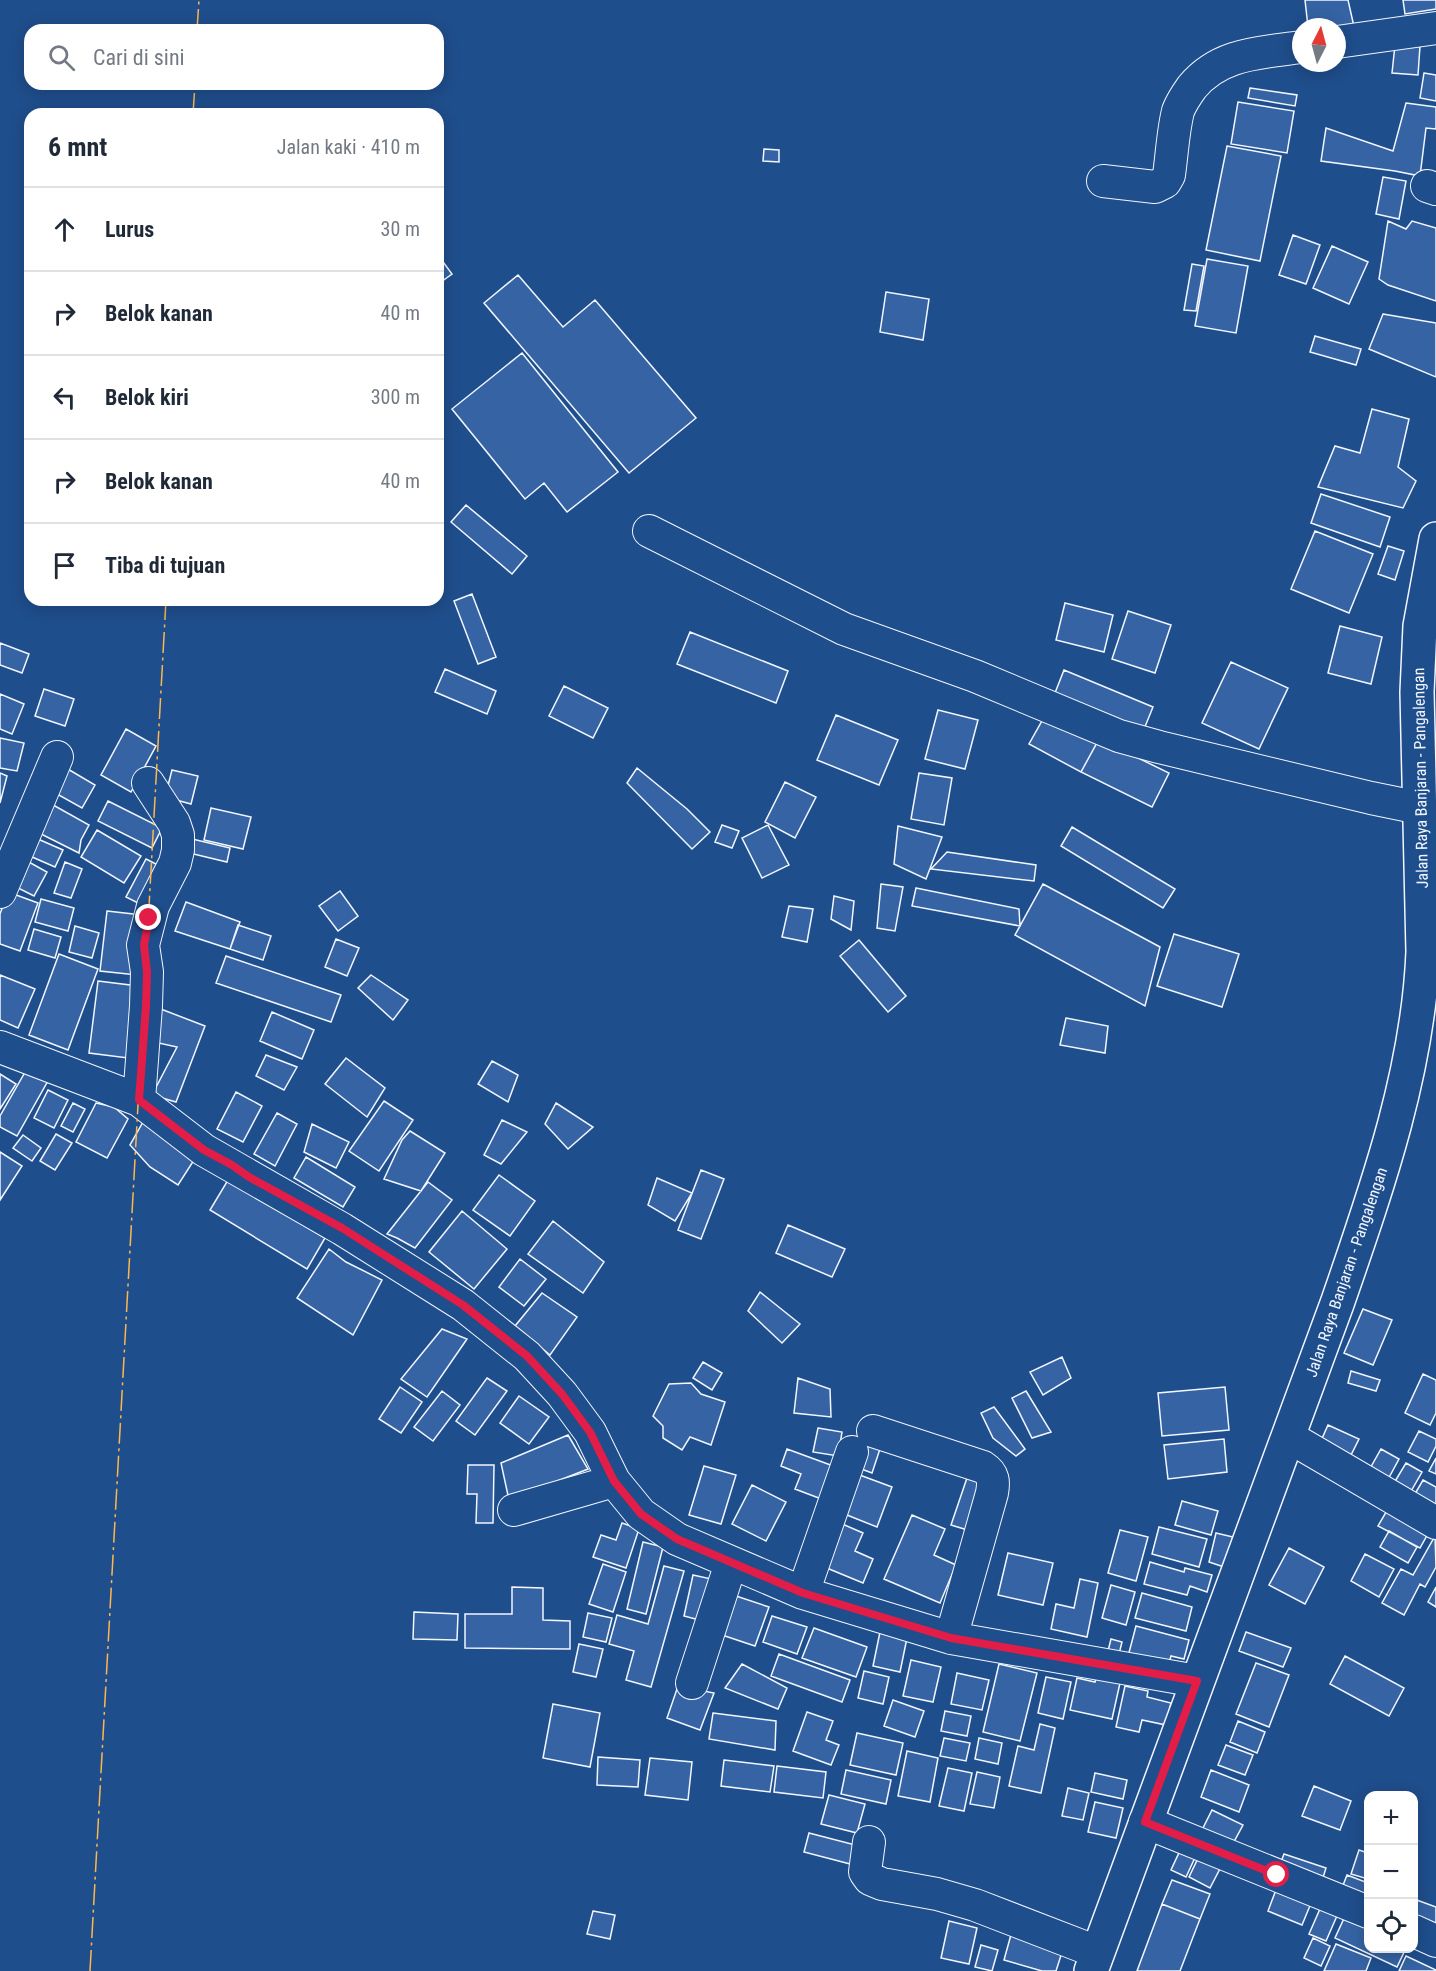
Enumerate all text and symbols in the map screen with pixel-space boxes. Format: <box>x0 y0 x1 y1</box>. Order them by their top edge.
north arrow <box>1292 18 1346 72</box>
search box <box>24 24 444 90</box>
icon: search <box>45 41 78 74</box>
text: Cari di sini <box>93 45 185 70</box>
text: 6 mnt <box>48 132 107 162</box>
text: Jalan kaki · 410 m <box>277 135 420 159</box>
icon: ahead <box>48 213 81 246</box>
text: Lurus <box>105 217 154 242</box>
text: 30 m <box>381 217 420 241</box>
icon: right <box>48 297 81 330</box>
text: Belok kanan <box>105 301 213 326</box>
text: 40 m <box>381 301 420 325</box>
icon: left <box>48 381 81 414</box>
text: Belok kiri <box>105 385 189 410</box>
text: 300 m <box>371 385 420 409</box>
icon: right <box>48 465 81 498</box>
text: Belok kanan <box>105 469 213 494</box>
text: 40 m <box>381 469 420 493</box>
icon: arrive <box>48 549 81 582</box>
text: Tiba di tujuan <box>105 553 225 578</box>
street label: Jalan Raya Banjaran - Pangalengan <box>1409 667 1432 889</box>
route end <box>135 904 161 930</box>
street label: Jalan Raya Banjaran - Pangalengan <box>1302 1165 1391 1380</box>
map controls <box>1364 1791 1418 1953</box>
button: + <box>1364 1791 1418 1845</box>
button: − <box>1364 1845 1418 1899</box>
route start <box>1263 1861 1289 1887</box>
button: locate <box>1364 1899 1418 1953</box>

